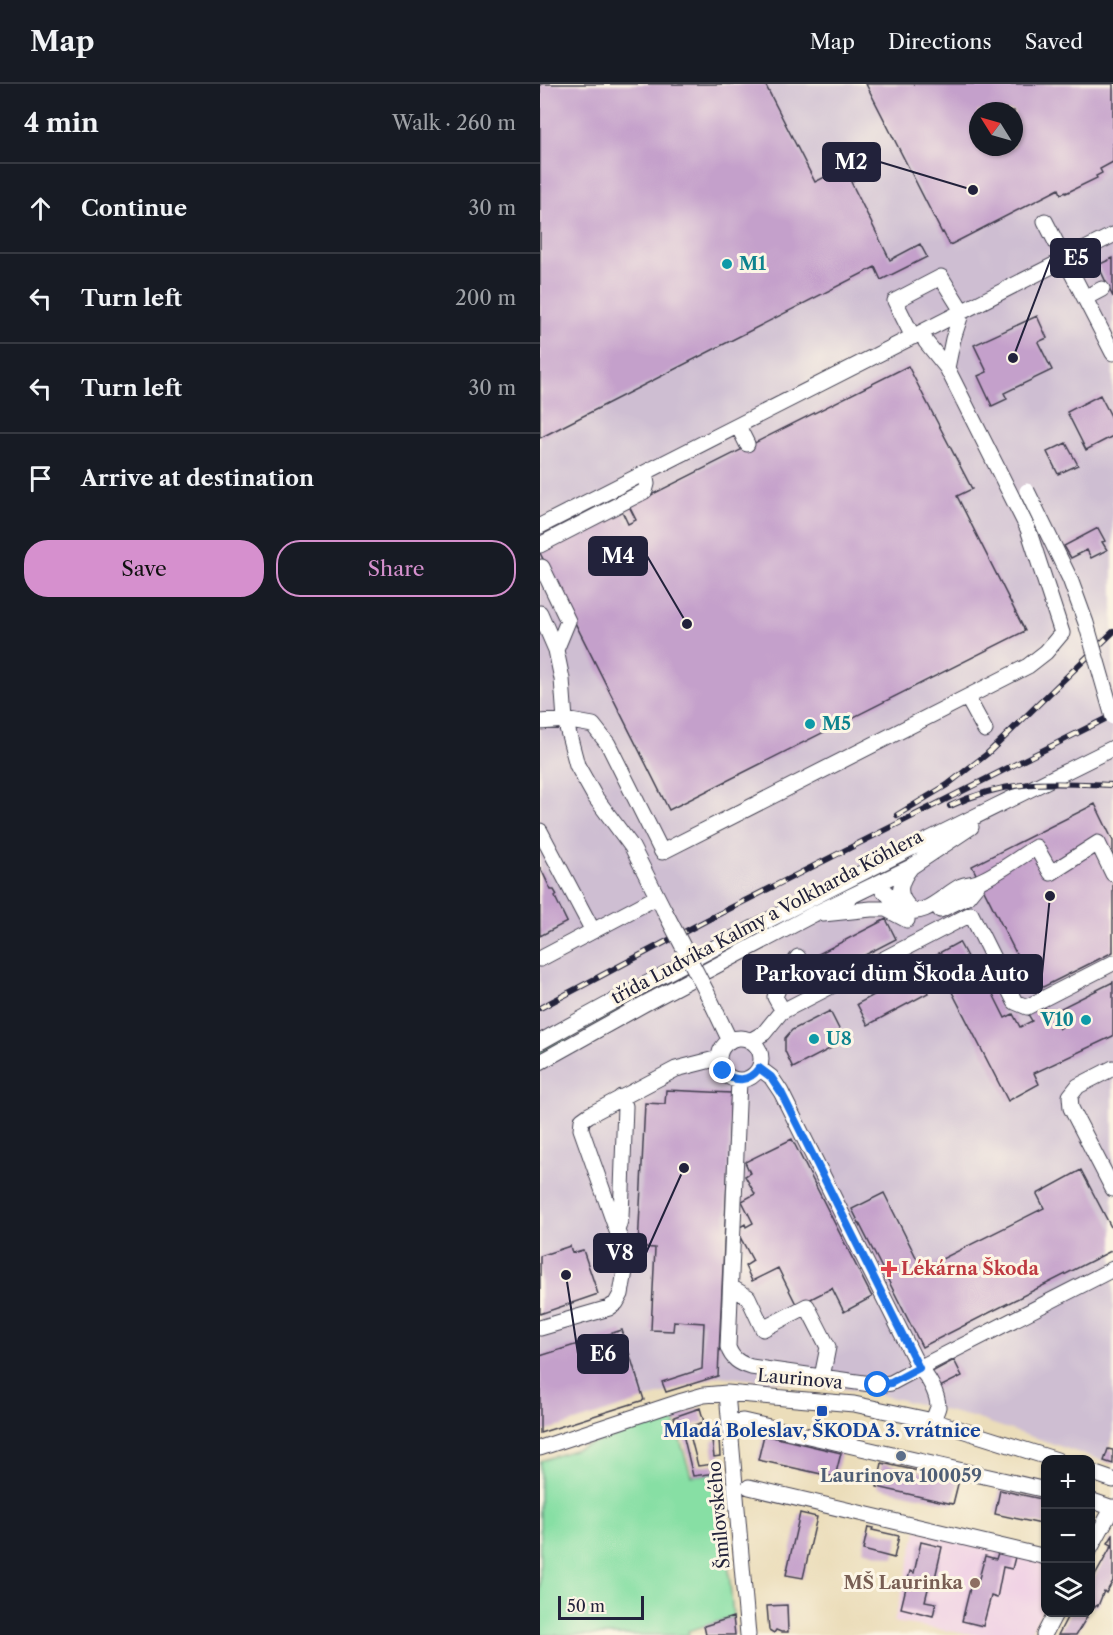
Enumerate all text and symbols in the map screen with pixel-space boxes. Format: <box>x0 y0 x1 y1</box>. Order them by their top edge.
text: Map <box>30 24 94 58</box>
text: Map <box>810 29 855 54</box>
text: Directions <box>888 29 992 54</box>
text: Saved <box>1025 29 1083 54</box>
north arrow <box>969 102 1023 156</box>
text: 4 min <box>24 107 99 139</box>
text: Walk · 260 m <box>392 111 516 135</box>
callout: M2 <box>823 143 880 181</box>
text: M2 <box>834 150 868 174</box>
icon: ahead <box>24 192 57 225</box>
text: Continue <box>81 195 187 222</box>
text: 30 m <box>468 196 516 220</box>
callout: E5 <box>1051 239 1100 277</box>
text: E5 <box>1063 246 1089 270</box>
place label: M1 <box>739 253 766 275</box>
marker: M1 <box>720 257 734 271</box>
icon: left <box>24 282 57 315</box>
text: Turn left <box>81 285 182 312</box>
text: 200 m <box>455 286 516 310</box>
icon: left <box>24 372 57 405</box>
text: Turn left <box>81 375 182 402</box>
text: 30 m <box>468 376 516 400</box>
icon: arrive <box>24 462 57 495</box>
text: Arrive at destination <box>81 465 314 492</box>
callout: M4 <box>589 537 647 575</box>
button: Save <box>24 540 264 597</box>
button: Share <box>276 540 516 597</box>
text: M4 <box>601 544 635 568</box>
place label: M5 <box>822 713 851 735</box>
marker: M5 <box>803 717 817 731</box>
street label: třída Ludvíka Kalmy a Volkharda Köhlera <box>607 825 927 1009</box>
callout: Parkovací dům Škoda Auto <box>743 955 1042 993</box>
text: Parkovací dům Škoda Auto <box>755 961 1029 986</box>
place label: V10 <box>1040 1009 1074 1031</box>
marker: V10 <box>1079 1013 1093 1027</box>
place label: U8 <box>826 1028 852 1050</box>
marker: U8 <box>807 1032 821 1046</box>
route end <box>709 1057 735 1083</box>
callout: V8 <box>594 1234 646 1272</box>
text: V8 <box>605 1241 634 1265</box>
place label: Lékárna Škoda <box>901 1256 1039 1280</box>
marker: Lékárna Škoda <box>882 1262 896 1276</box>
callout: E6 <box>578 1335 628 1373</box>
text: E6 <box>590 1342 616 1366</box>
street label: Laurinova <box>756 1364 844 1394</box>
route start <box>864 1371 890 1397</box>
marker: Mladá Boleslav, ŠKODA 3. vrátnice <box>815 1404 829 1418</box>
place label: Mladá Boleslav, ŠKODA 3. vrátnice <box>663 1418 981 1442</box>
marker: Laurinova 100059 <box>894 1449 908 1463</box>
map controls <box>1041 1455 1095 1617</box>
button: + <box>1041 1455 1095 1509</box>
street label: Šmilovského <box>701 1460 735 1570</box>
place label: Laurinova 100059 <box>820 1465 982 1487</box>
button: − <box>1041 1509 1095 1563</box>
button: layers <box>1041 1563 1095 1617</box>
place label: MŠ Laurinka <box>843 1570 964 1594</box>
marker: MŠ Laurinka <box>968 1576 982 1590</box>
scale bar <box>558 1593 644 1620</box>
text: 50 m <box>567 1596 605 1616</box>

